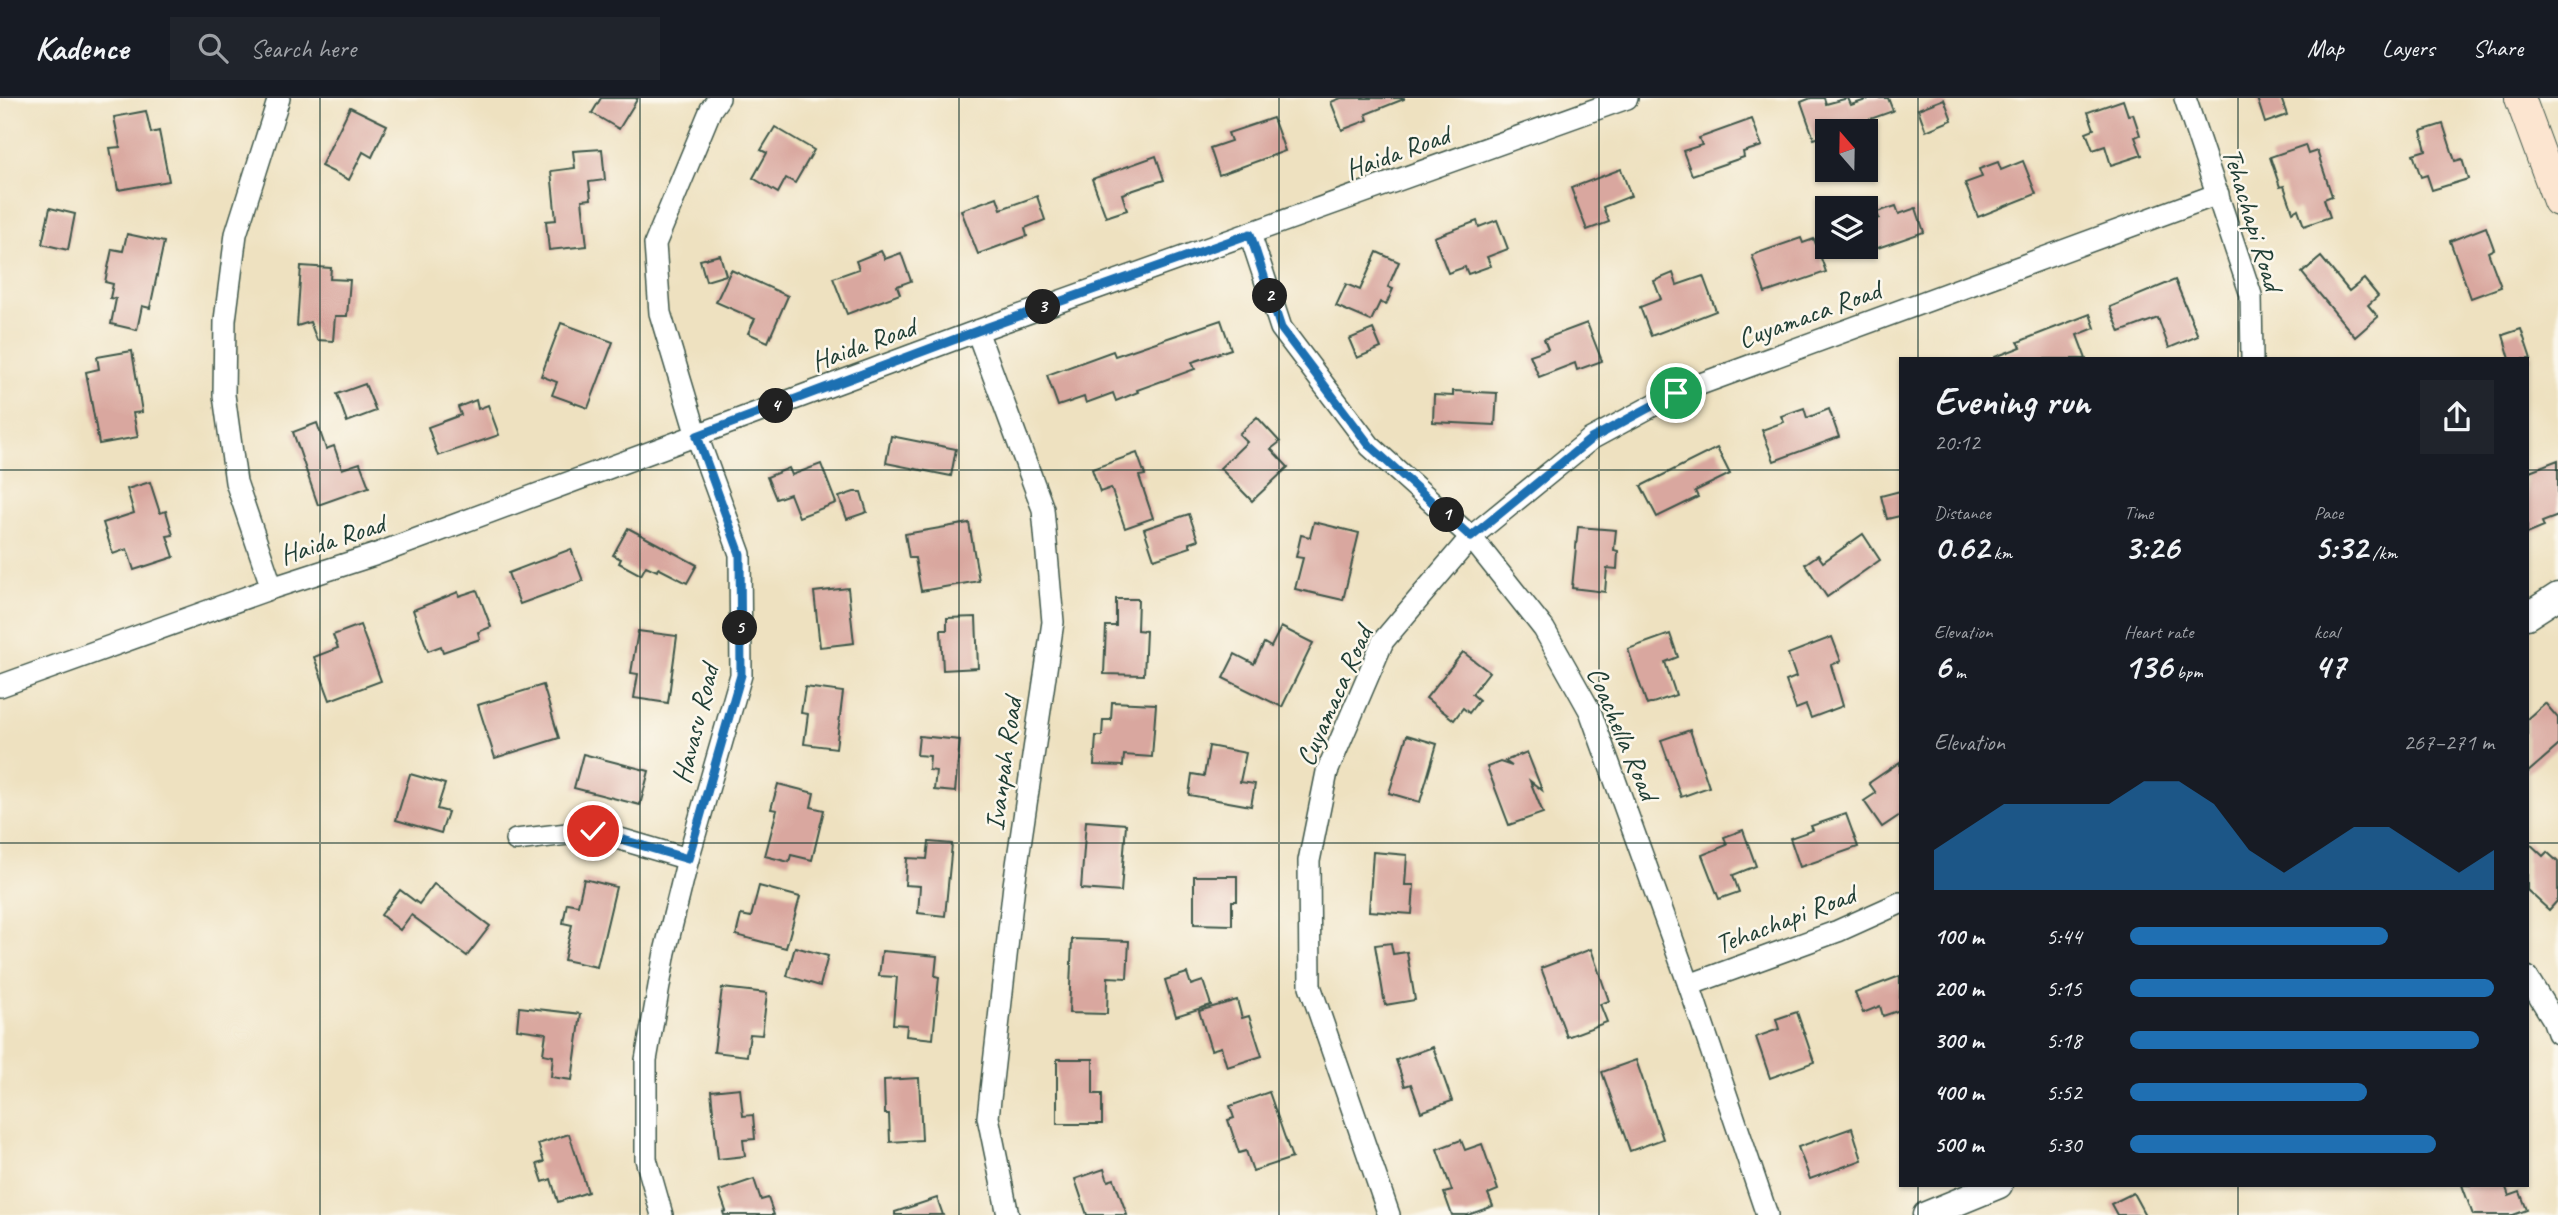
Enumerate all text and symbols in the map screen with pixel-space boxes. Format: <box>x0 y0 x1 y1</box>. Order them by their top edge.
search box <box>170 17 660 80</box>
text: Kadence <box>35 27 128 69</box>
icon: search <box>194 29 232 67</box>
text: Search here <box>250 32 356 65</box>
text: Map <box>2307 33 2344 63</box>
text: Layers <box>2382 33 2435 63</box>
text: Share <box>2473 33 2523 63</box>
street label: Haida Road <box>1340 116 1458 187</box>
north arrow <box>1815 119 1878 182</box>
map controls <box>1815 119 1878 259</box>
street label: Tehachapi Road <box>2215 143 2292 298</box>
button: layers <box>1815 196 1878 259</box>
street label: Cuyamaca Road <box>1733 271 1889 356</box>
pin: 2 <box>1252 278 1288 314</box>
text: 2 <box>1265 283 1274 307</box>
pin: 3 <box>1026 290 1060 325</box>
text: 3 <box>1038 294 1047 318</box>
street label: Haida Road <box>806 308 924 379</box>
pin <box>1646 363 1706 423</box>
icon: arrive <box>1657 374 1695 412</box>
text: Evening run <box>1934 378 2090 425</box>
button: share <box>2420 380 2494 454</box>
pin: 4 <box>758 388 794 424</box>
text: 4 <box>771 393 780 417</box>
text: 20:12 <box>1934 428 1980 457</box>
pin: 1 <box>1430 498 1464 532</box>
text: Distance <box>1934 501 1991 525</box>
text: Time <box>2124 501 2153 525</box>
text: Pace <box>2314 501 2343 525</box>
text: 1 <box>1442 502 1451 526</box>
street label: Haida Road <box>275 504 393 572</box>
text: 0.62 <box>1934 525 1989 570</box>
text: 3:26 <box>2124 525 2179 570</box>
text: 5:32 <box>2314 525 2368 570</box>
text: km <box>1989 541 2012 565</box>
text: /km <box>2368 541 2397 565</box>
pin: 5 <box>722 610 758 646</box>
text: 5 <box>735 615 744 639</box>
street label: Cuyamaca Road <box>1288 617 1382 771</box>
text: Elevation <box>1934 620 1992 644</box>
text: Heart rate <box>2124 620 2193 644</box>
text: kcal <box>2314 620 2339 644</box>
text: 6 <box>1934 644 1951 689</box>
text: 136 <box>2124 644 2172 689</box>
text: 47 <box>2314 644 2345 689</box>
street label: Havasu Road <box>663 657 728 787</box>
text: m <box>1951 660 1966 684</box>
text: bpm <box>2172 660 2203 684</box>
street label: Coachella Road <box>1579 661 1668 809</box>
street label: Ivanpah Road <box>976 691 1030 833</box>
text: Elevation <box>1934 728 2005 757</box>
text: 267–271 m <box>2403 728 2494 757</box>
pin <box>563 801 623 861</box>
icon: check <box>574 812 612 850</box>
street label: Tehachapi Road <box>1710 875 1864 962</box>
text: 100 m <box>1934 922 1984 951</box>
text: 5:44 <box>2046 922 2082 951</box>
text: 200 m <box>1934 974 1984 1003</box>
text: 5:15 <box>2046 974 2082 1003</box>
text: 300 m <box>1934 1026 1984 1055</box>
text: 5:18 <box>2046 1026 2082 1055</box>
text: 400 m <box>1934 1078 1984 1107</box>
text: 5:52 <box>2046 1078 2082 1107</box>
text: 500 m <box>1934 1130 1983 1159</box>
text: 5:30 <box>2046 1130 2082 1159</box>

